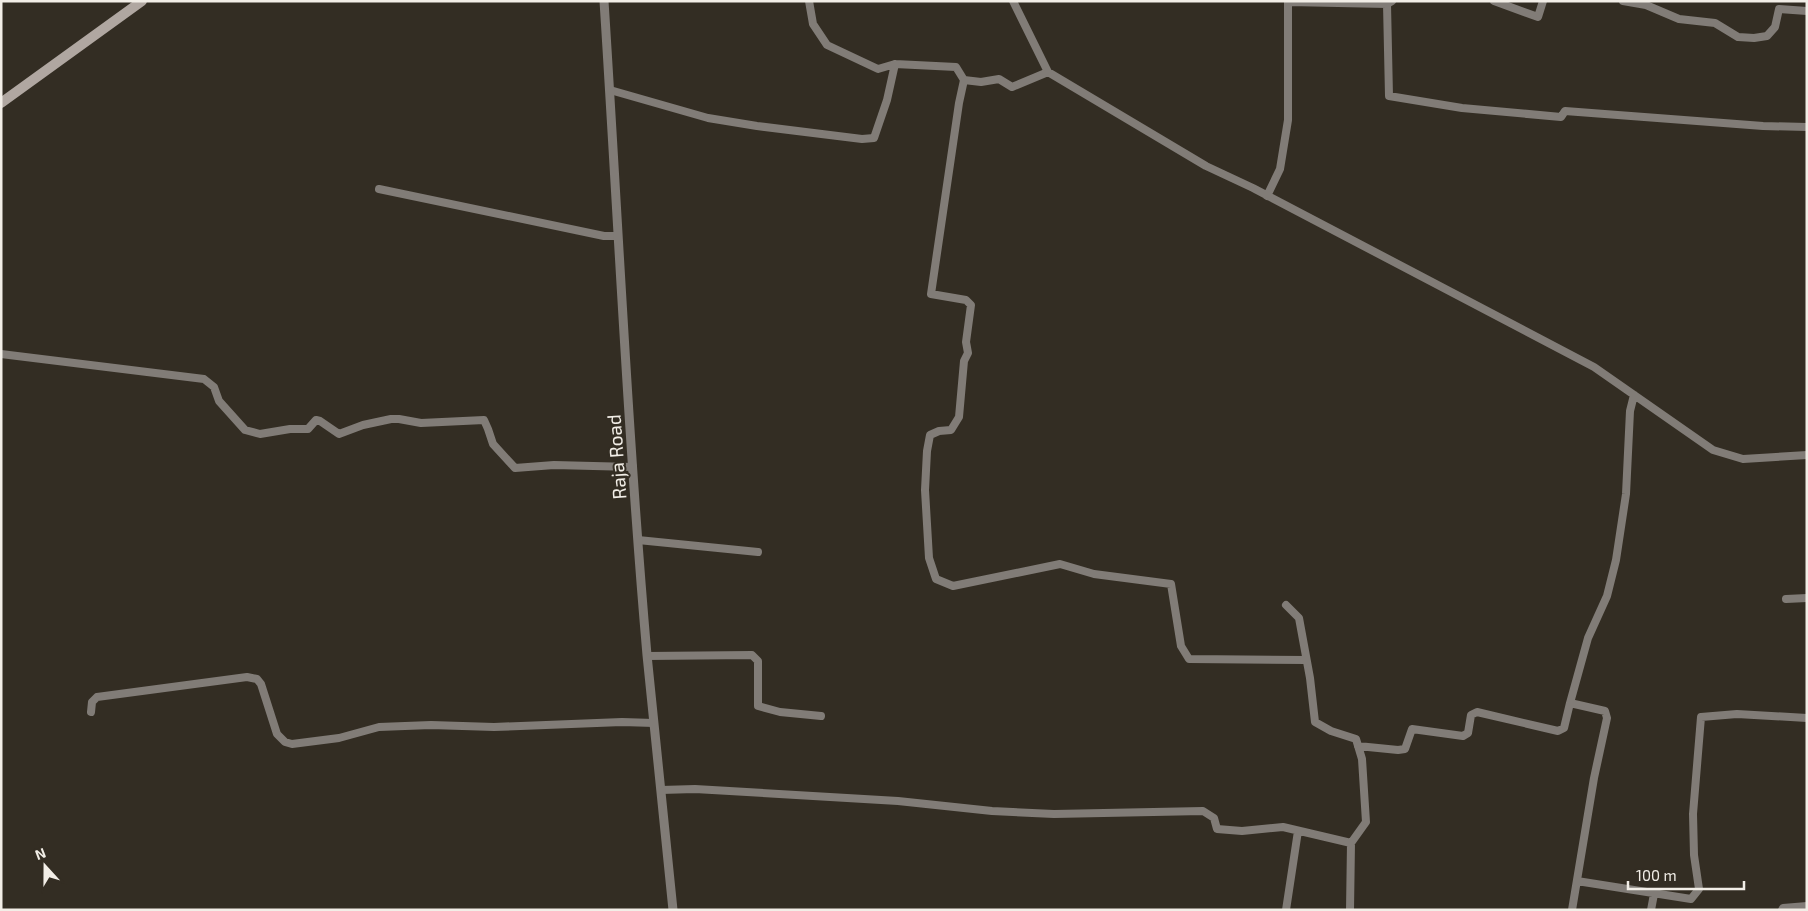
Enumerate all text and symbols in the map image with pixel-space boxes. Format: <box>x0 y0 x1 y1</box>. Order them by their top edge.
street label: Raja Road <box>602 414 630 500</box>
north arrow <box>20 841 70 891</box>
text: N <box>32 844 48 863</box>
scale bar <box>1628 858 1744 890</box>
text: 100 m <box>1636 866 1677 884</box>

